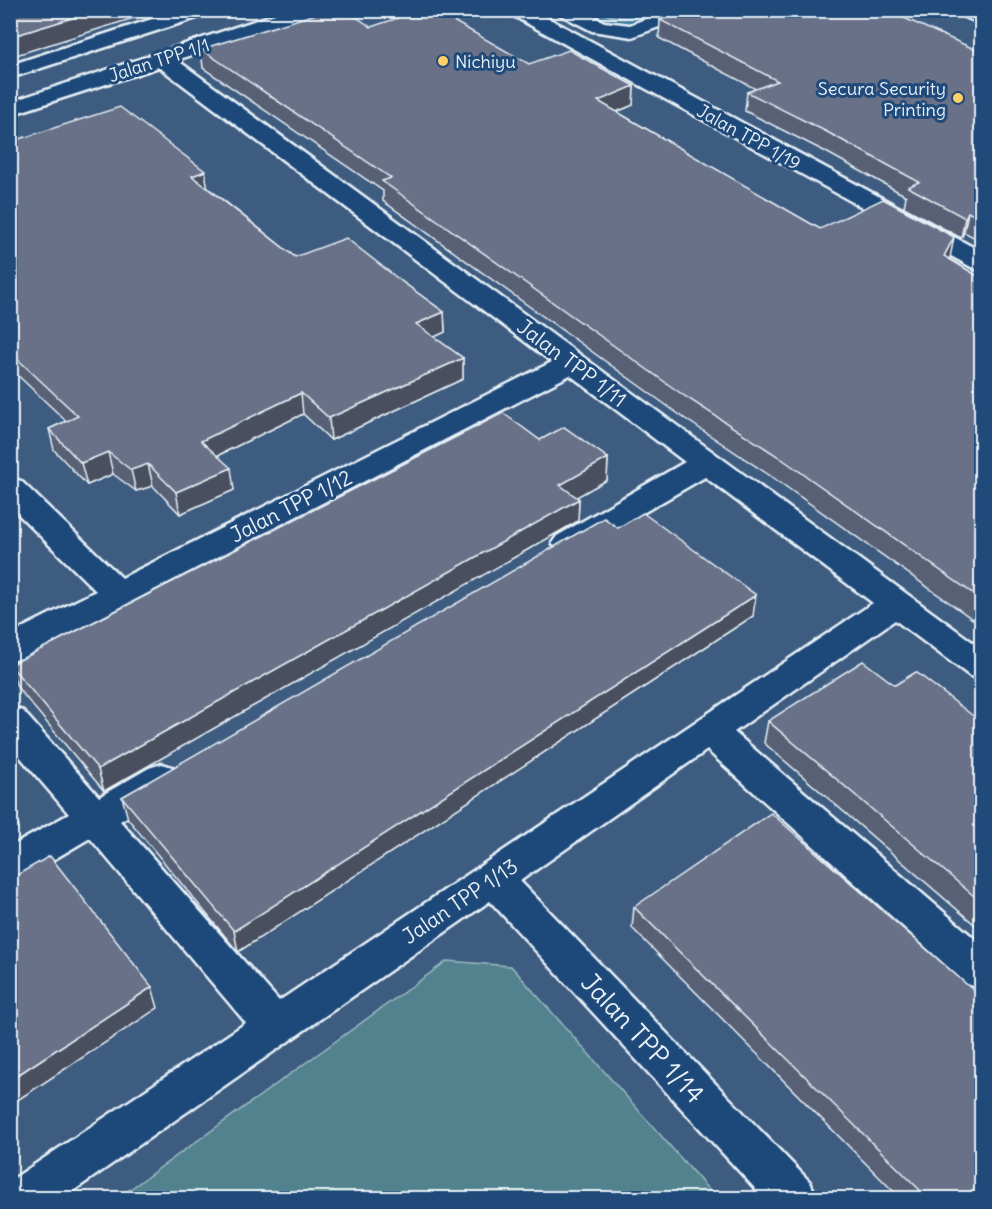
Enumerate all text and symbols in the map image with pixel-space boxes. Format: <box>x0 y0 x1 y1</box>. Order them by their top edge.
street label: Jalan TPP 1/1 <box>106 33 212 87</box>
place label: Nichiyu <box>455 50 516 73</box>
marker: Nichiyu <box>436 54 450 68</box>
place label: Secura Security Printing <box>818 77 946 121</box>
marker: Secura Security Printing <box>951 91 965 105</box>
street label: Jalan TPP 1/19 <box>693 99 805 175</box>
street label: Jalan TPP 1/11 <box>512 313 632 413</box>
street label: Jalan TPP 1/12 <box>225 464 357 548</box>
street label: Jalan TPP 1/13 <box>397 852 523 950</box>
street label: Jalan TPP 1/14 <box>574 966 712 1110</box>

